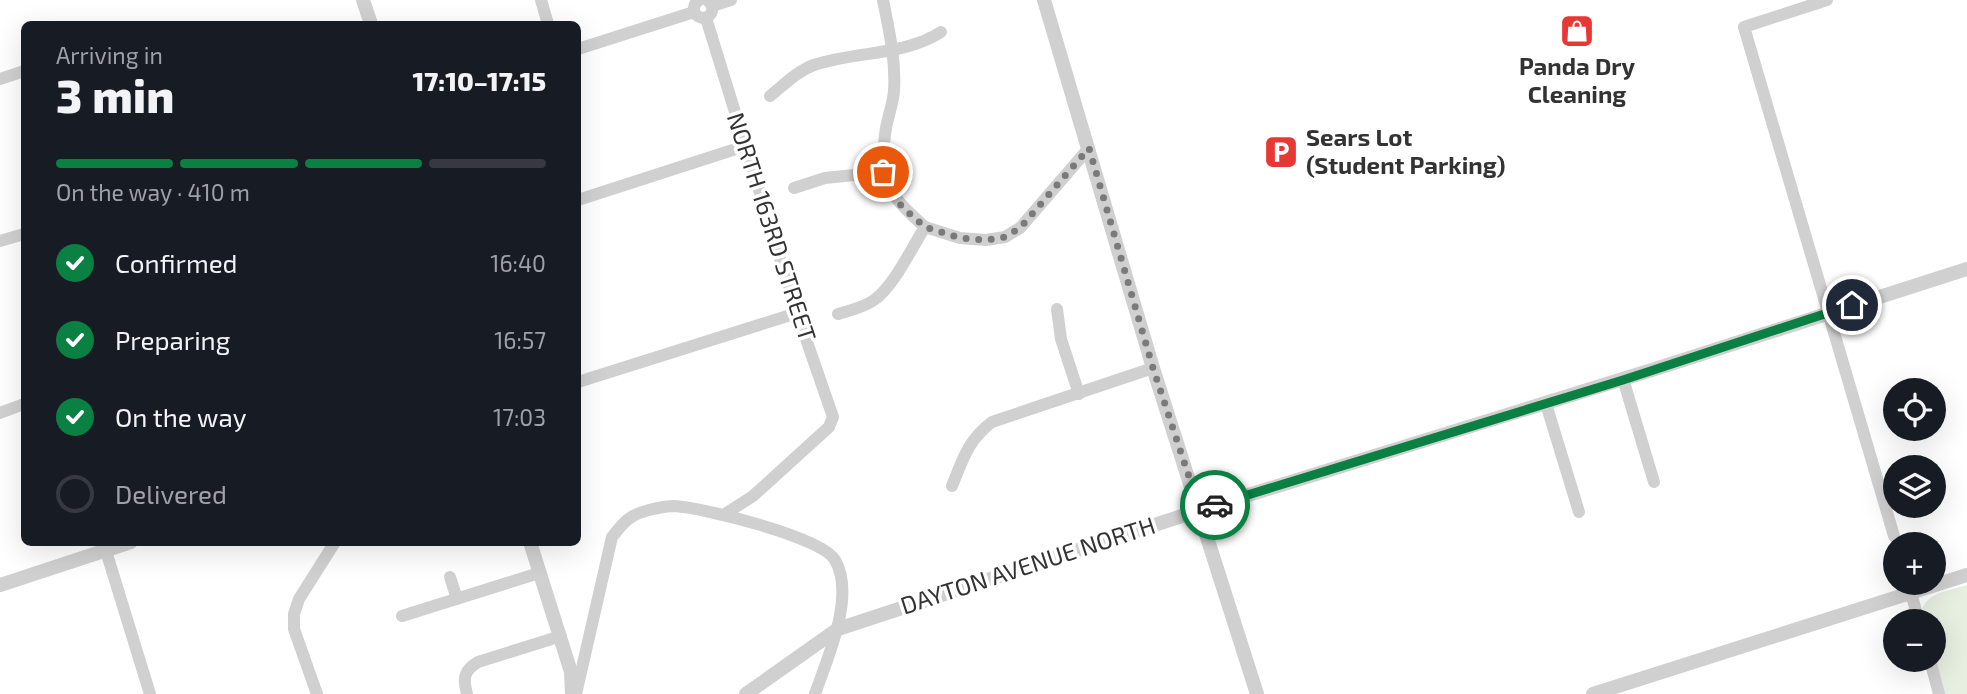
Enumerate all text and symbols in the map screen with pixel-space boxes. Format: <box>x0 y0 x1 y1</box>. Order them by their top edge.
shop icon: Panda Dry Cleaning <box>1558 12 1596 50</box>
text: Arriving in <box>56 41 163 69</box>
place label: Panda Dry Cleaning <box>1519 51 1636 108</box>
text: 17:10–17:15 <box>413 65 546 96</box>
text: 3 min <box>56 67 174 122</box>
street label: NORTH 163RD STREET <box>722 109 823 345</box>
place label: Sears Lot (Student Parking) <box>1306 122 1505 179</box>
parking icon: Sears Lot (Student Parking) <box>1262 133 1300 171</box>
pin <box>853 142 913 202</box>
icon: bag <box>864 153 902 191</box>
text: On the way · 410 m <box>56 178 250 206</box>
icon: check <box>56 244 94 282</box>
text: Confirmed <box>115 247 238 278</box>
text: 16:40 <box>490 249 546 277</box>
pin <box>1822 275 1882 335</box>
icon: home <box>1833 286 1871 324</box>
icon: check <box>56 321 94 359</box>
text: Preparing <box>115 324 230 355</box>
text: 16:57 <box>494 326 546 354</box>
map controls <box>1883 378 1946 672</box>
button: locate <box>1883 378 1946 441</box>
icon: check <box>56 398 94 436</box>
text: On the way <box>115 401 246 432</box>
text: 17:03 <box>493 403 546 431</box>
button: layers <box>1883 455 1946 518</box>
courier <box>1180 470 1250 540</box>
text: Delivered <box>115 478 227 509</box>
icon: car <box>1196 486 1234 524</box>
street label: DAYTON AVENUE NORTH <box>897 510 1158 619</box>
button: + <box>1883 532 1946 595</box>
button: − <box>1883 609 1946 672</box>

